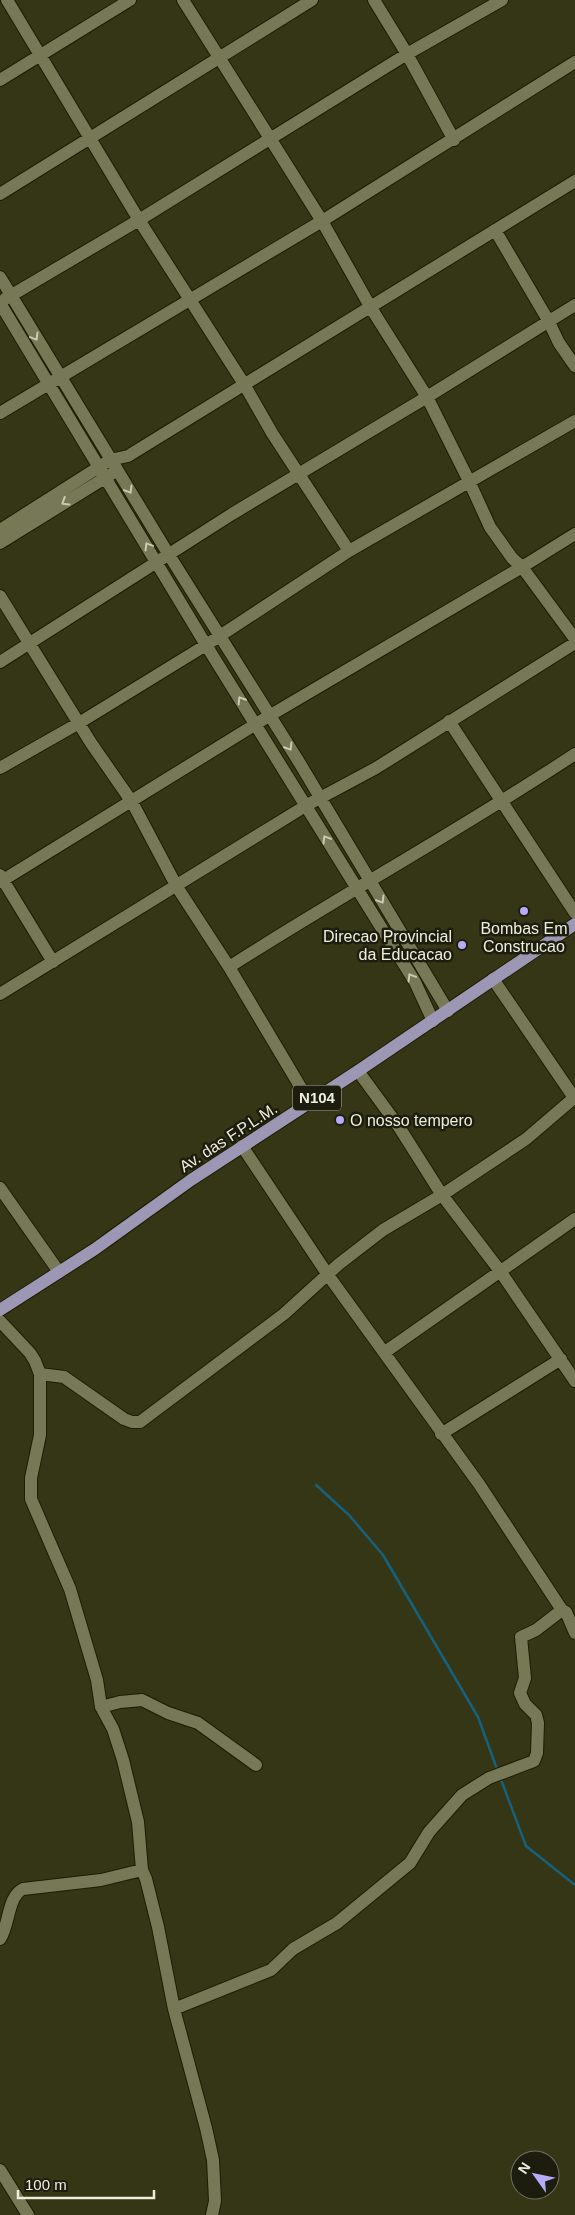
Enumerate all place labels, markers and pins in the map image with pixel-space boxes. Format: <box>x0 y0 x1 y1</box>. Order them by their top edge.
marker: Bombas Em Construcao <box>518 905 530 917</box>
place label: Bombas Em Construcao <box>480 920 568 955</box>
place label: Direcao Provincial da Educacao <box>323 928 452 963</box>
marker: Direcao Provincial da Educacao <box>456 939 468 951</box>
place label: O nosso tempero <box>350 1112 473 1129</box>
marker: O nosso tempero <box>334 1114 346 1126</box>

